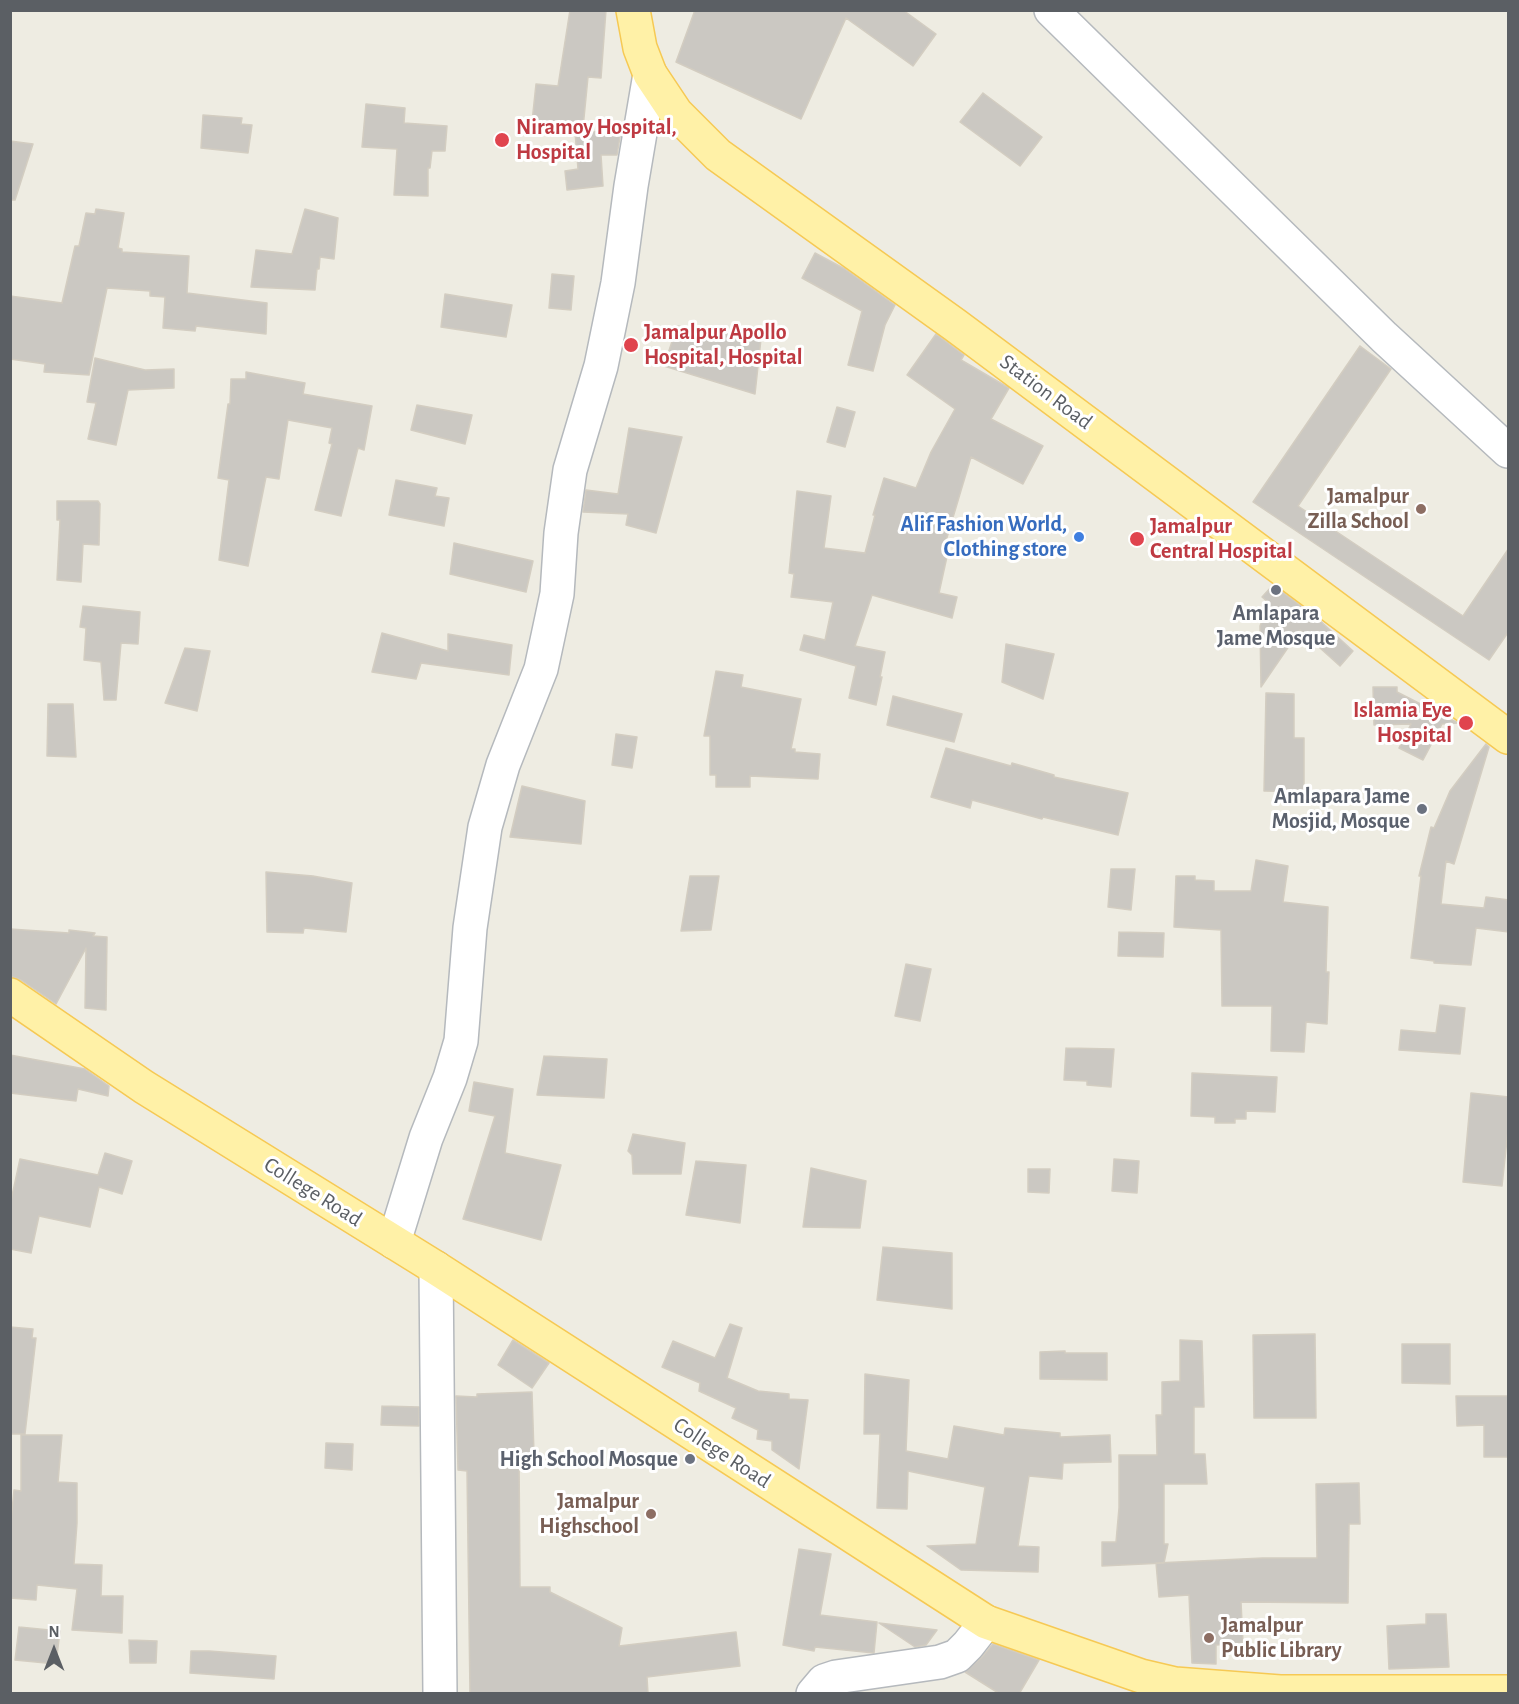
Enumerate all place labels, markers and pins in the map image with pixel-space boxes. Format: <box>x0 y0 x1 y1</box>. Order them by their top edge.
place label: Niramoy Hospital, Hospital <box>516 114 677 166</box>
marker: Niramoy Hospital, Hospital <box>493 131 511 149</box>
place label: Jamalpur Apollo Hospital, Hospital <box>644 319 803 370</box>
marker: Jamalpur Apollo Hospital, Hospital <box>622 336 640 354</box>
place label: Jamalpur Zilla School <box>1308 483 1409 534</box>
marker: Jamalpur Zilla School <box>1414 502 1428 516</box>
place label: Alif Fashion World, Clothing store <box>900 511 1067 562</box>
place label: Jamalpur Central Hospital <box>1150 513 1293 564</box>
marker: Alif Fashion World, Clothing store <box>1072 530 1086 544</box>
marker: Jamalpur Central Hospital <box>1128 530 1146 548</box>
marker: Amlapara Jame Mosque <box>1269 583 1283 597</box>
place label: Amlapara Jame Mosque <box>1217 600 1335 652</box>
place label: Islamia Eye Hospital <box>1353 697 1452 748</box>
marker: Islamia Eye Hospital <box>1457 714 1475 732</box>
place label: Amlapara Jame Mosjid, Mosque <box>1272 783 1410 834</box>
marker: Amlapara Jame Mosjid, Mosque <box>1415 802 1429 816</box>
place label: High School Mosque <box>500 1446 678 1472</box>
marker: High School Mosque <box>683 1452 697 1466</box>
place label: Jamalpur Highschool <box>539 1488 639 1540</box>
marker: Jamalpur Highschool <box>644 1507 658 1521</box>
place label: Jamalpur Public Library <box>1221 1612 1341 1664</box>
marker: Jamalpur Public Library <box>1202 1631 1216 1645</box>

